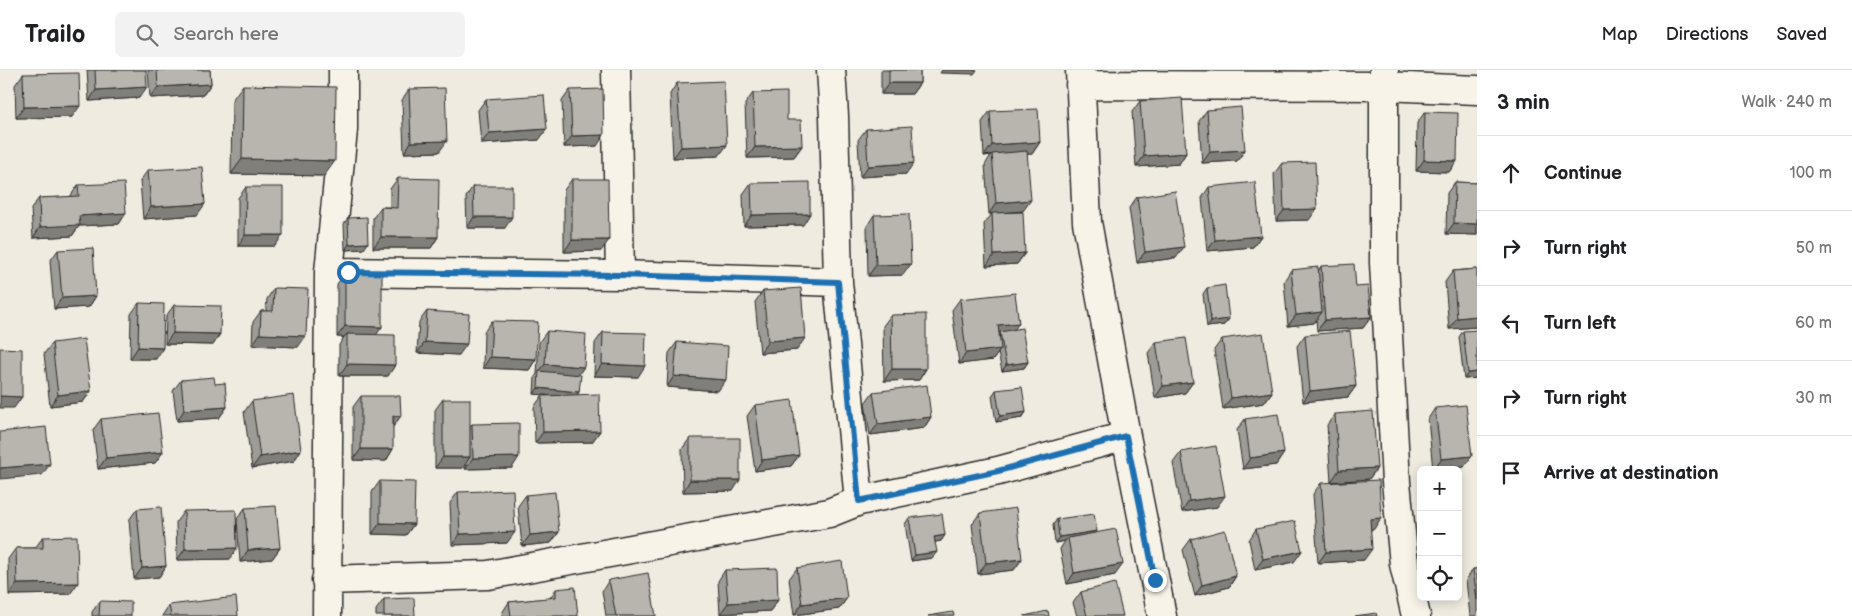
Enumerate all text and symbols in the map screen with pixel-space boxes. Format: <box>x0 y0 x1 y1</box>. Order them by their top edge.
search box <box>115 12 465 57</box>
text: Trailo <box>25 20 85 49</box>
icon: search <box>133 21 161 49</box>
text: Search here <box>173 23 279 46</box>
text: Map <box>1602 24 1638 45</box>
text: Directions <box>1666 24 1748 45</box>
text: Saved <box>1776 24 1827 45</box>
text: 3 min <box>1497 90 1550 115</box>
text: Walk · 240 m <box>1742 93 1832 112</box>
icon: ahead <box>1497 159 1525 187</box>
text: Continue <box>1544 162 1622 185</box>
text: 100 m <box>1789 164 1832 183</box>
icon: right <box>1497 234 1525 262</box>
text: Turn right <box>1544 237 1627 260</box>
text: 50 m <box>1796 239 1832 258</box>
route start <box>337 261 360 284</box>
icon: left <box>1497 309 1525 337</box>
text: Turn left <box>1544 312 1616 335</box>
text: 60 m <box>1795 314 1832 333</box>
icon: right <box>1497 384 1525 412</box>
text: Turn right <box>1544 387 1627 410</box>
text: 30 m <box>1795 389 1832 408</box>
icon: arrive <box>1497 459 1525 487</box>
text: Arrive at destination <box>1544 462 1719 485</box>
map controls <box>1417 466 1462 601</box>
button: + <box>1417 466 1462 511</box>
button: − <box>1417 511 1462 556</box>
button: locate <box>1417 556 1462 601</box>
route end <box>1144 569 1167 592</box>

